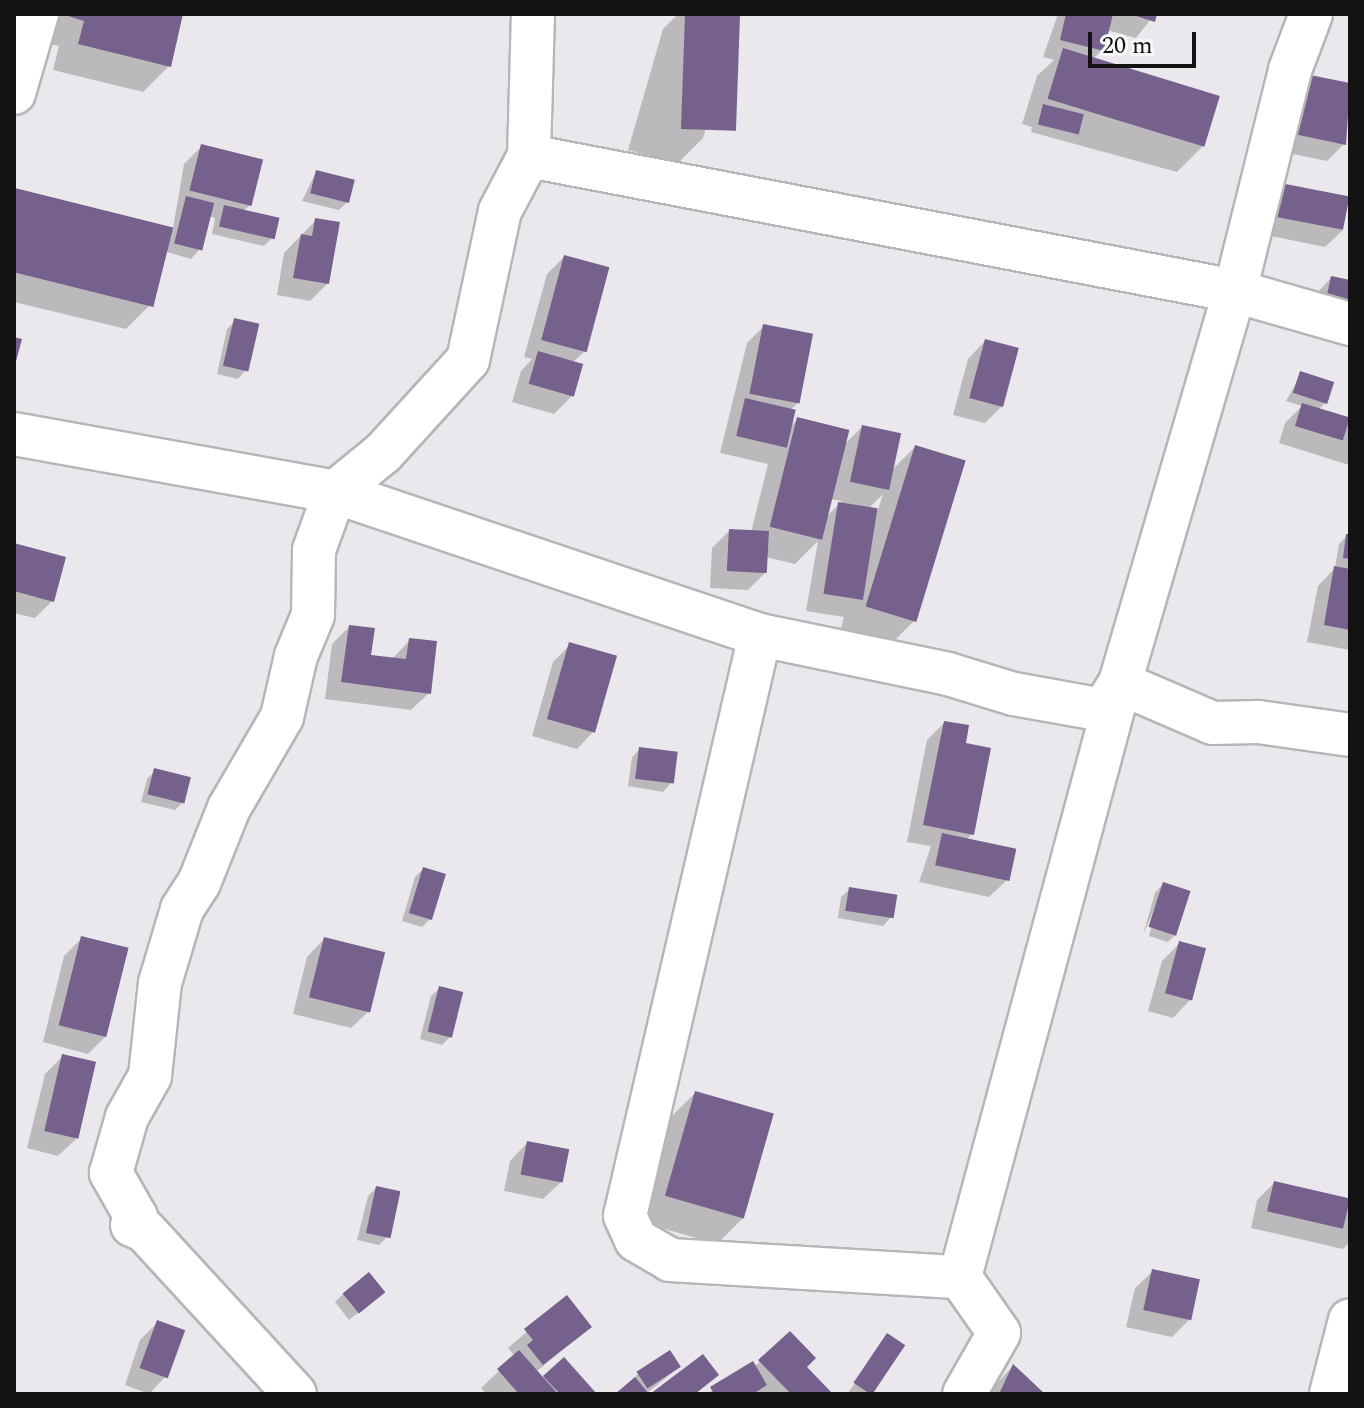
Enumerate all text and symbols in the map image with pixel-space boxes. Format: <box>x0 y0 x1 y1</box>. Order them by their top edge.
scale bar <box>1092 16 1200 66</box>
text: 20 m <box>1102 28 1153 64</box>

